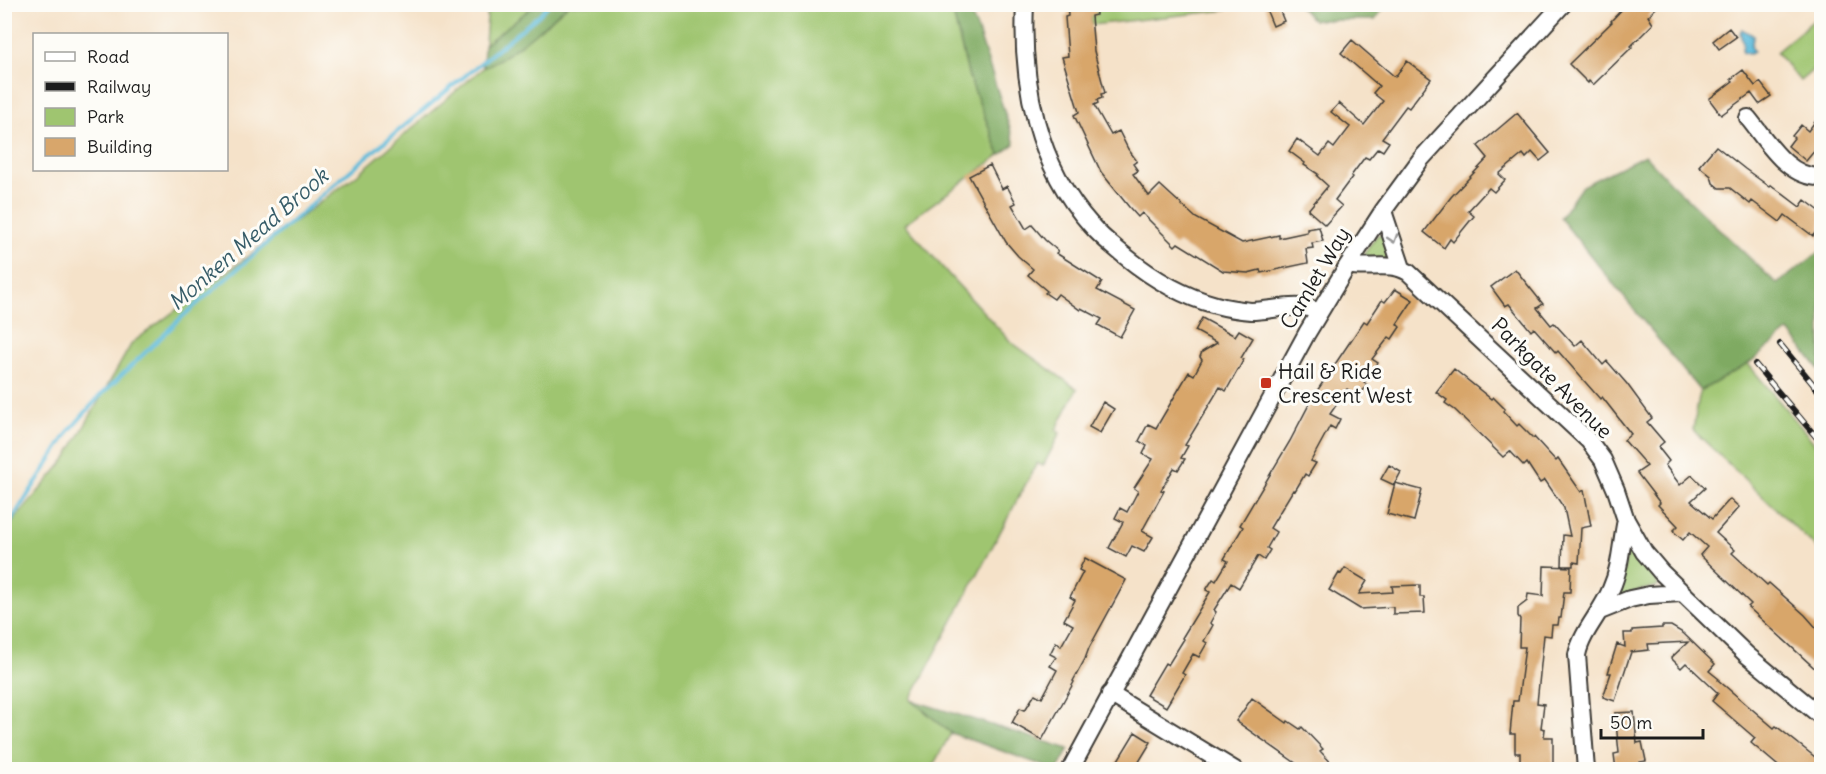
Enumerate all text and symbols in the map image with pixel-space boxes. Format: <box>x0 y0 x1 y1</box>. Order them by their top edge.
legend <box>33 33 228 171</box>
text: Road <box>87 45 130 68</box>
text: Railway <box>87 75 151 98</box>
text: Park <box>87 105 124 128</box>
text: Building <box>87 135 152 158</box>
water label: Monken Mead Brook <box>162 161 335 316</box>
street label: Camlet Way <box>1274 222 1356 334</box>
one-way arrow <box>1385 233 1398 244</box>
street label: Parkgate Avenue <box>1486 312 1618 444</box>
place label: Hail & Ride Crescent West <box>1278 358 1412 409</box>
marker: Hail & Ride Crescent West <box>1259 376 1273 390</box>
scale bar <box>1601 702 1703 740</box>
text: 50 m <box>1610 711 1652 734</box>

